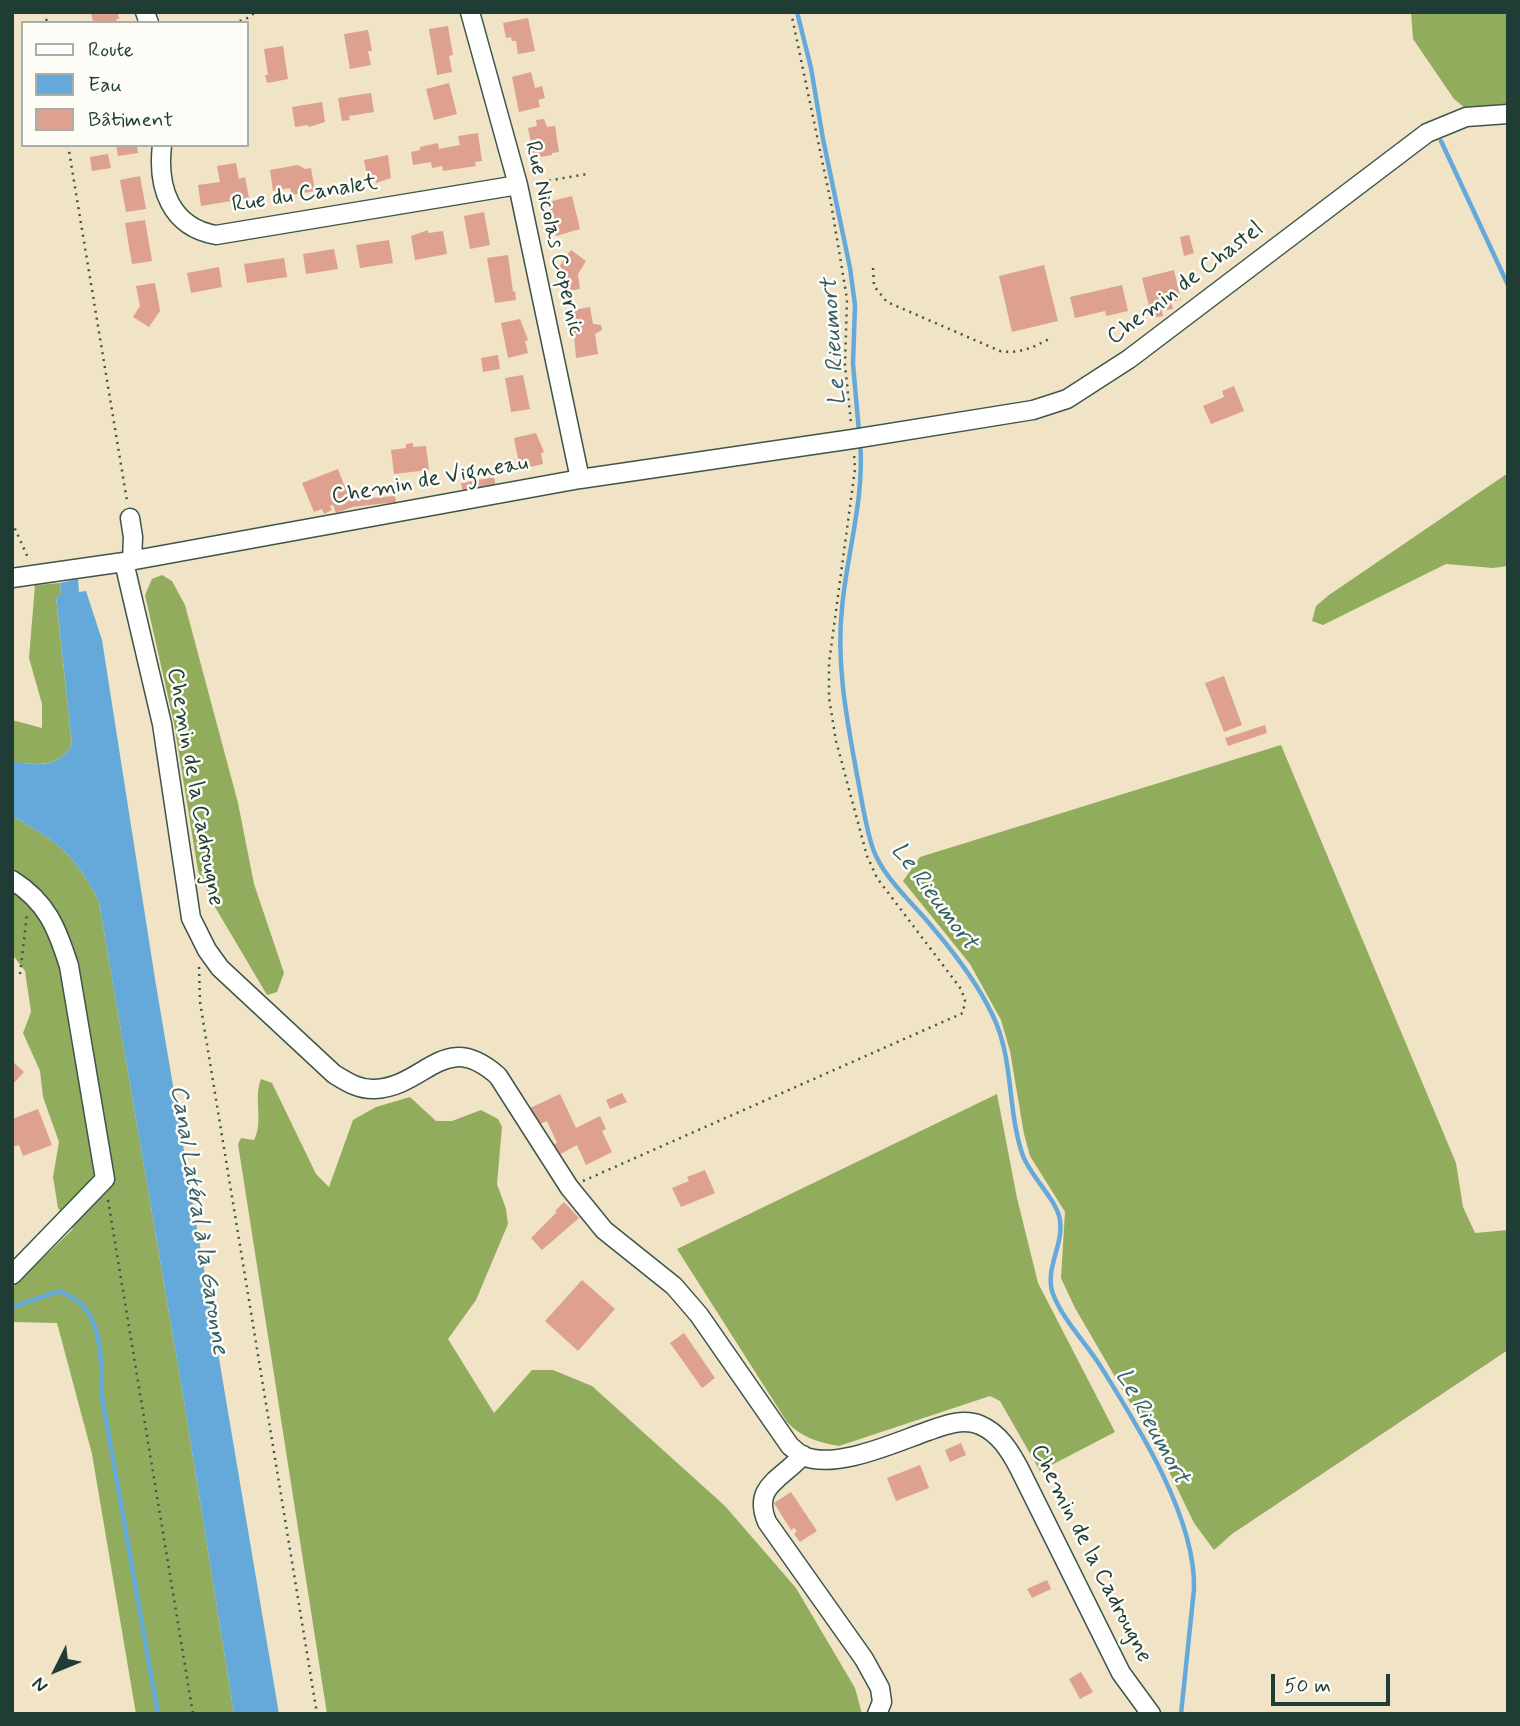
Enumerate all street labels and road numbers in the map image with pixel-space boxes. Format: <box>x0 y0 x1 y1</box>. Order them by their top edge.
street label: Rue Nicolas Copernic <box>517 139 589 339</box>
street label: Rue du Canalet <box>230 170 380 220</box>
street label: Chemin de Chastel <box>1102 216 1270 352</box>
street label: Chemin de Vigneau <box>329 450 531 512</box>
street label: Chemin de la Cadrougne <box>159 666 229 908</box>
street label: Chemin de la Cadrougne <box>1023 1440 1157 1668</box>

